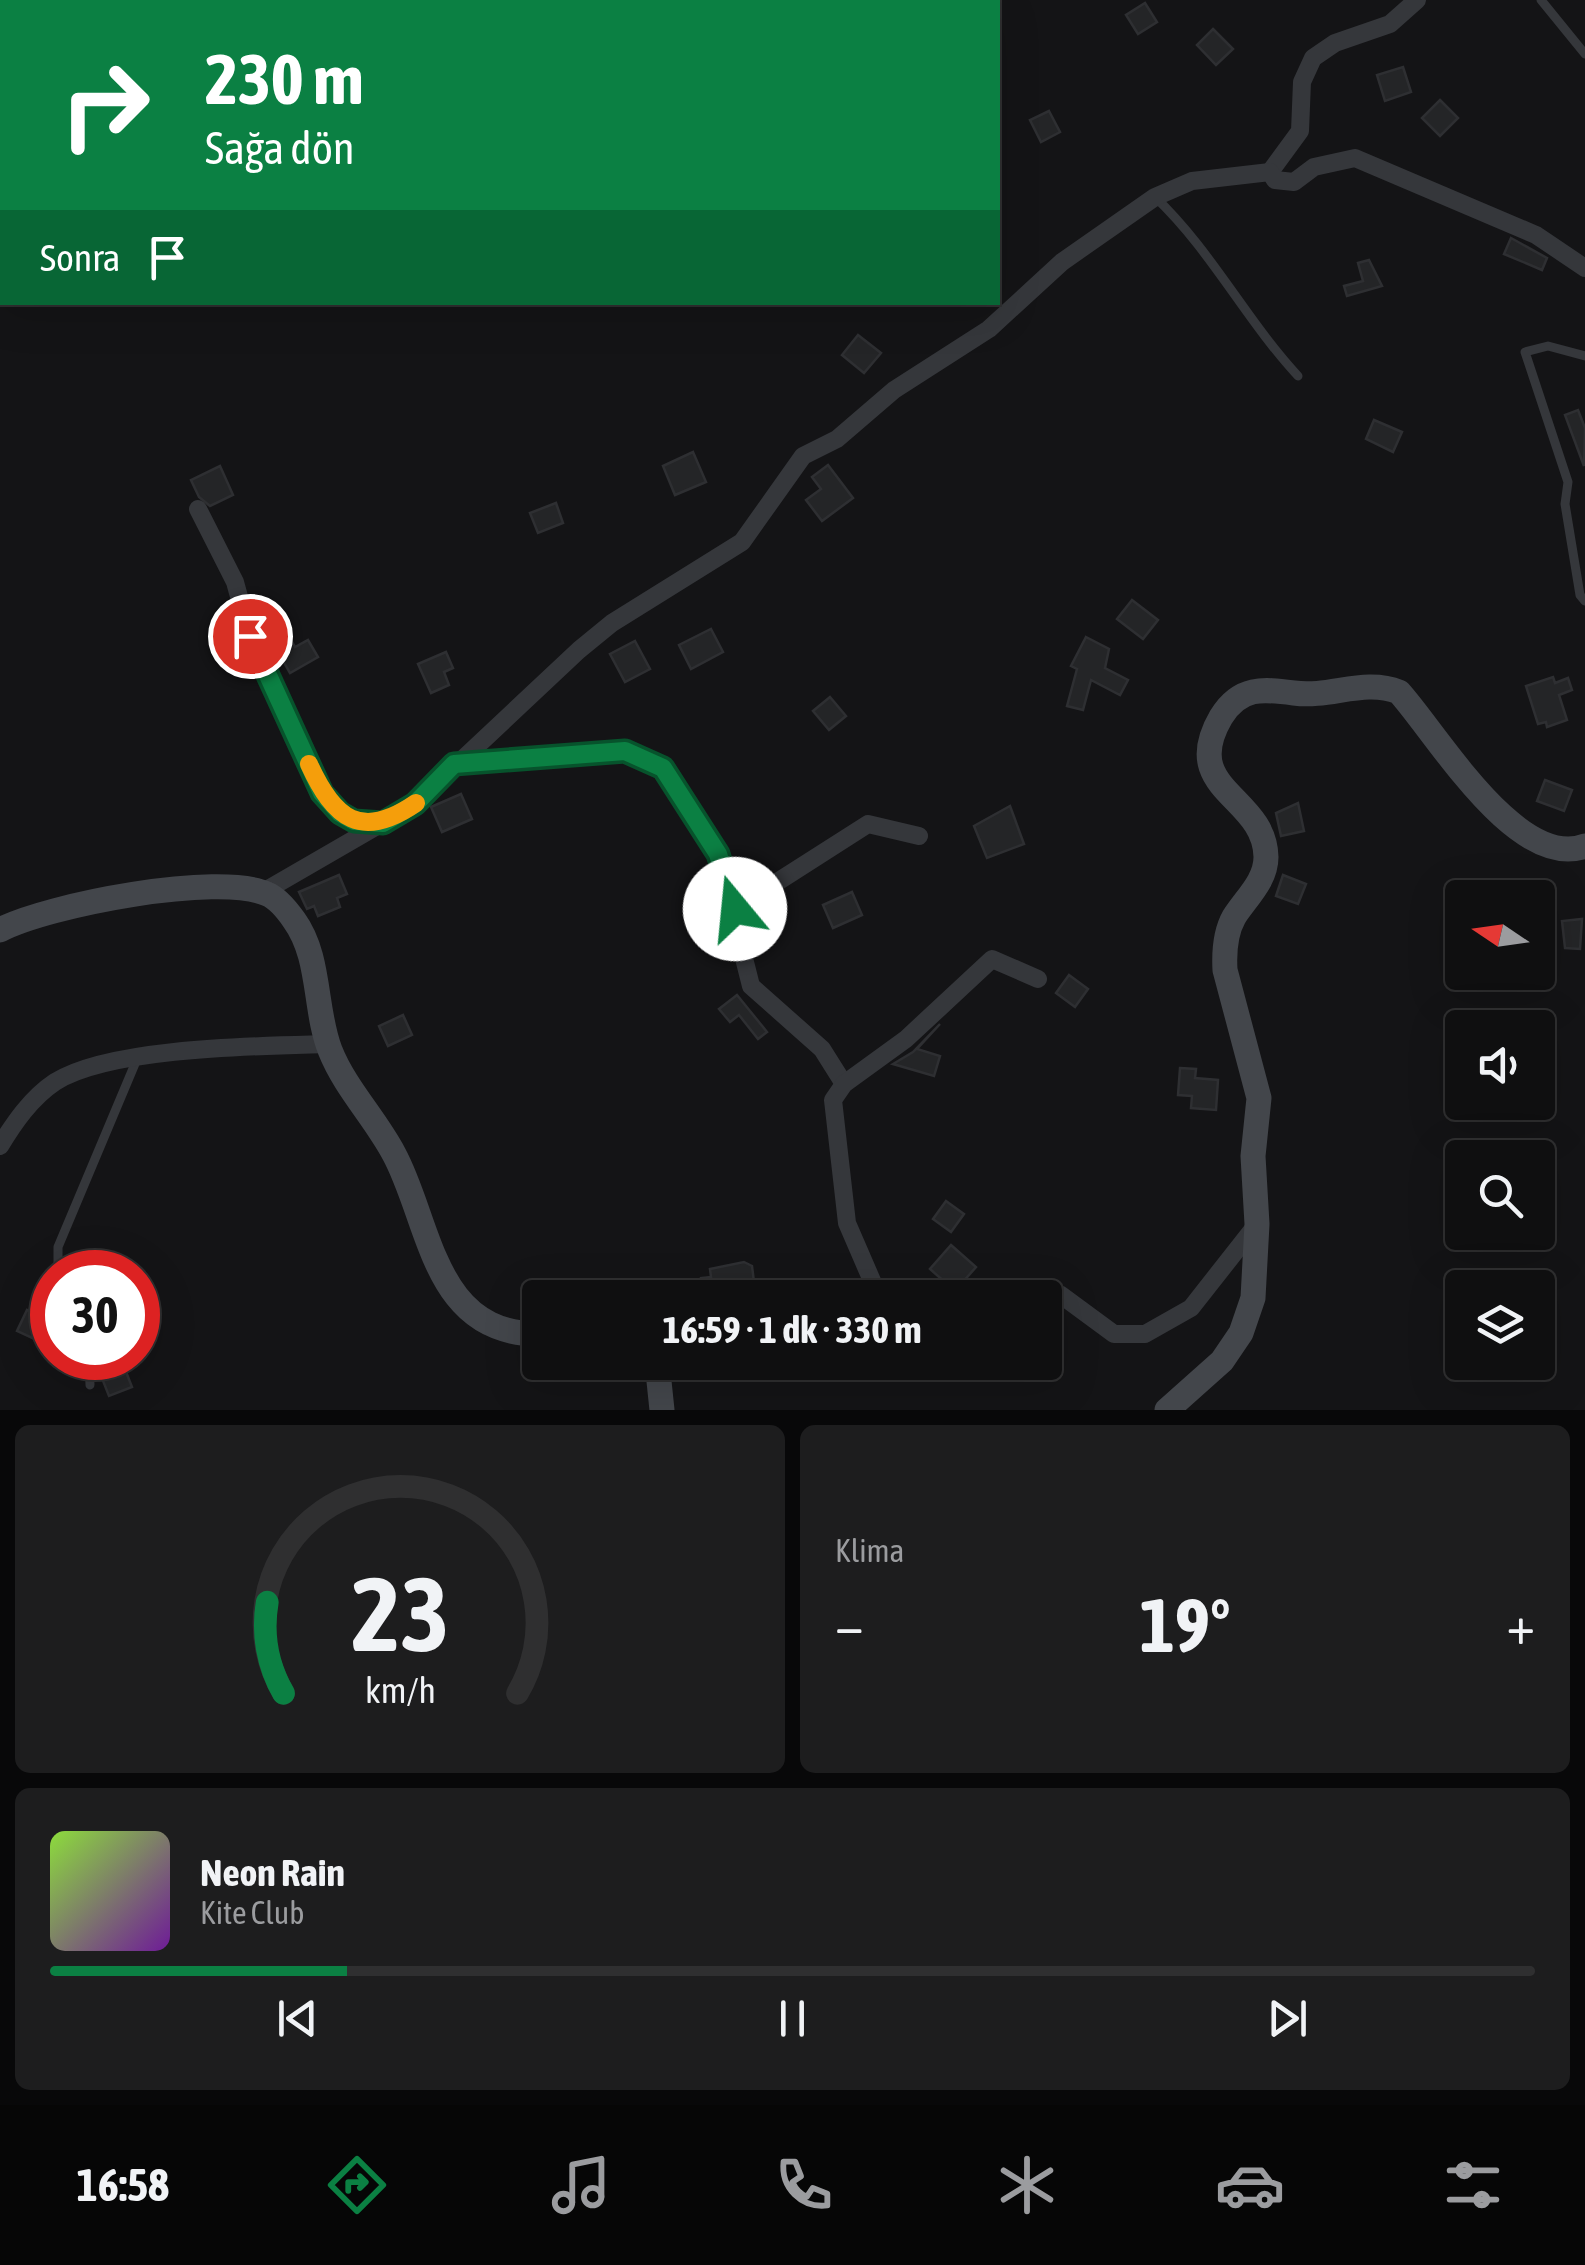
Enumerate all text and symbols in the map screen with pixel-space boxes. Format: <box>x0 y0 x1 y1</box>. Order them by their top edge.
text: 230 m <box>205 39 364 119</box>
icon: right <box>40 40 170 170</box>
text: Sağa dön <box>205 122 355 174</box>
icon: arrive <box>140 230 195 285</box>
text: Sonra <box>40 236 120 279</box>
pin <box>208 594 293 679</box>
icon: arrive <box>223 609 278 664</box>
position arrow <box>683 857 787 961</box>
north arrow <box>1445 880 1555 990</box>
map controls <box>1445 880 1555 1380</box>
button: sound <box>1445 1010 1555 1120</box>
button: search <box>1445 1140 1555 1250</box>
speed limit sign: 30 <box>30 1250 160 1380</box>
button: layers <box>1445 1270 1555 1380</box>
text: 16:59 · 1 dk · 330 m <box>662 1308 922 1351</box>
text: Klima <box>835 1532 904 1569</box>
text: 23 <box>351 1554 449 1673</box>
text: 19° <box>1139 1582 1231 1668</box>
text: − <box>835 1593 864 1656</box>
text: + <box>1506 1593 1535 1656</box>
text: km/h <box>365 1670 435 1711</box>
text: Neon Rain <box>200 1851 345 1894</box>
text: Kite Club <box>200 1894 304 1931</box>
icon: previous <box>270 1991 325 2046</box>
icon: pause <box>765 1991 820 2046</box>
icon: next <box>1260 1991 1315 2046</box>
icon: directions <box>322 2150 392 2220</box>
icon: music <box>546 2150 616 2220</box>
icon: phone <box>769 2150 839 2220</box>
icon: climate <box>992 2150 1062 2220</box>
icon: car <box>1215 2150 1285 2220</box>
icon: filters <box>1438 2150 1508 2220</box>
text: 16:58 <box>77 2159 169 2211</box>

